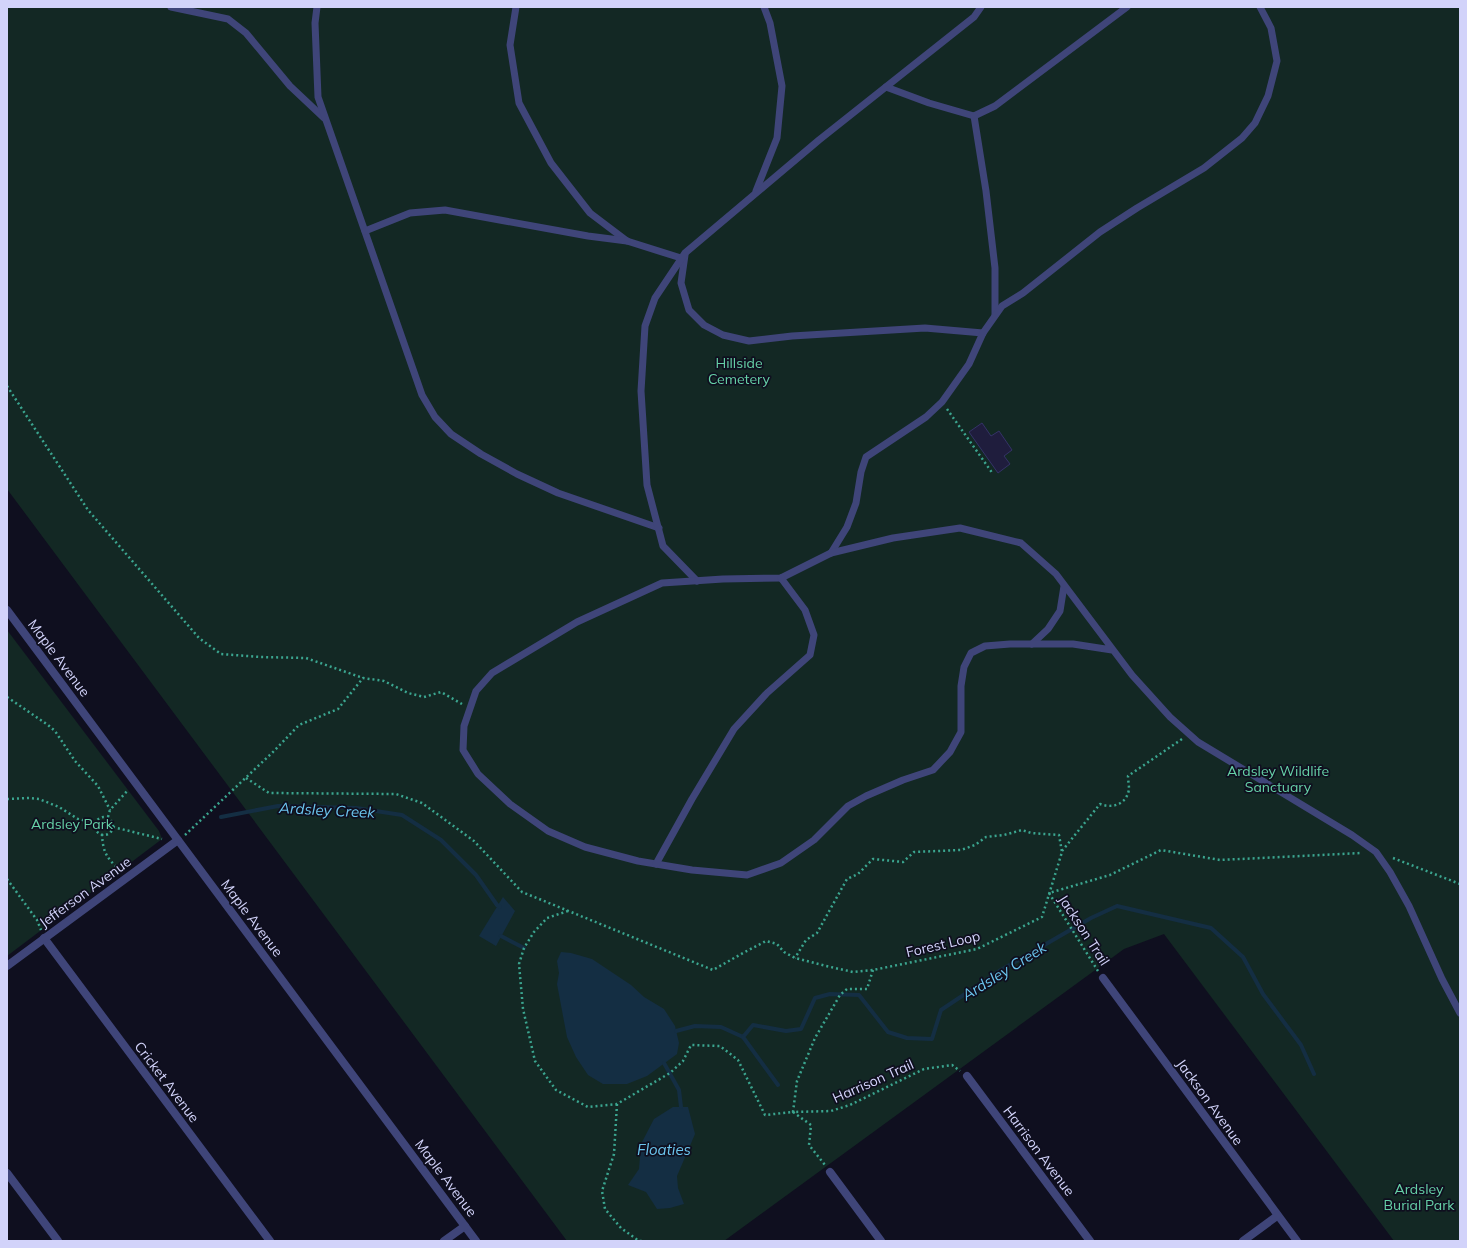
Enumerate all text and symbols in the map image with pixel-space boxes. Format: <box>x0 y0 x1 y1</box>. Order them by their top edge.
park label: Hillside Cemetery <box>708 354 771 388</box>
street label: Maple Avenue <box>24 616 94 700</box>
park label: Ardsley Wildlife Sanctuary <box>1227 762 1329 796</box>
water label: Ardsley Creek <box>278 798 377 822</box>
park label: Ardsley Park <box>31 815 114 833</box>
street label: Jefferson Avenue <box>35 853 135 931</box>
street label: Maple Avenue <box>217 876 287 960</box>
street label: Jackson Trail <box>1054 891 1114 969</box>
street label: Forest Loop <box>904 927 982 961</box>
water label: Ardsley Creek <box>957 937 1051 1005</box>
street label: Cricket Avenue <box>131 1038 203 1126</box>
street label: Harrison Trail <box>830 1055 916 1107</box>
street label: Jackson Avenue <box>1173 1055 1247 1149</box>
street label: Harrison Avenue <box>999 1102 1079 1200</box>
street label: Maple Avenue <box>411 1136 481 1220</box>
water label: Floaties <box>637 1140 691 1159</box>
park label: Ardsley Burial Park <box>1384 1180 1455 1214</box>

